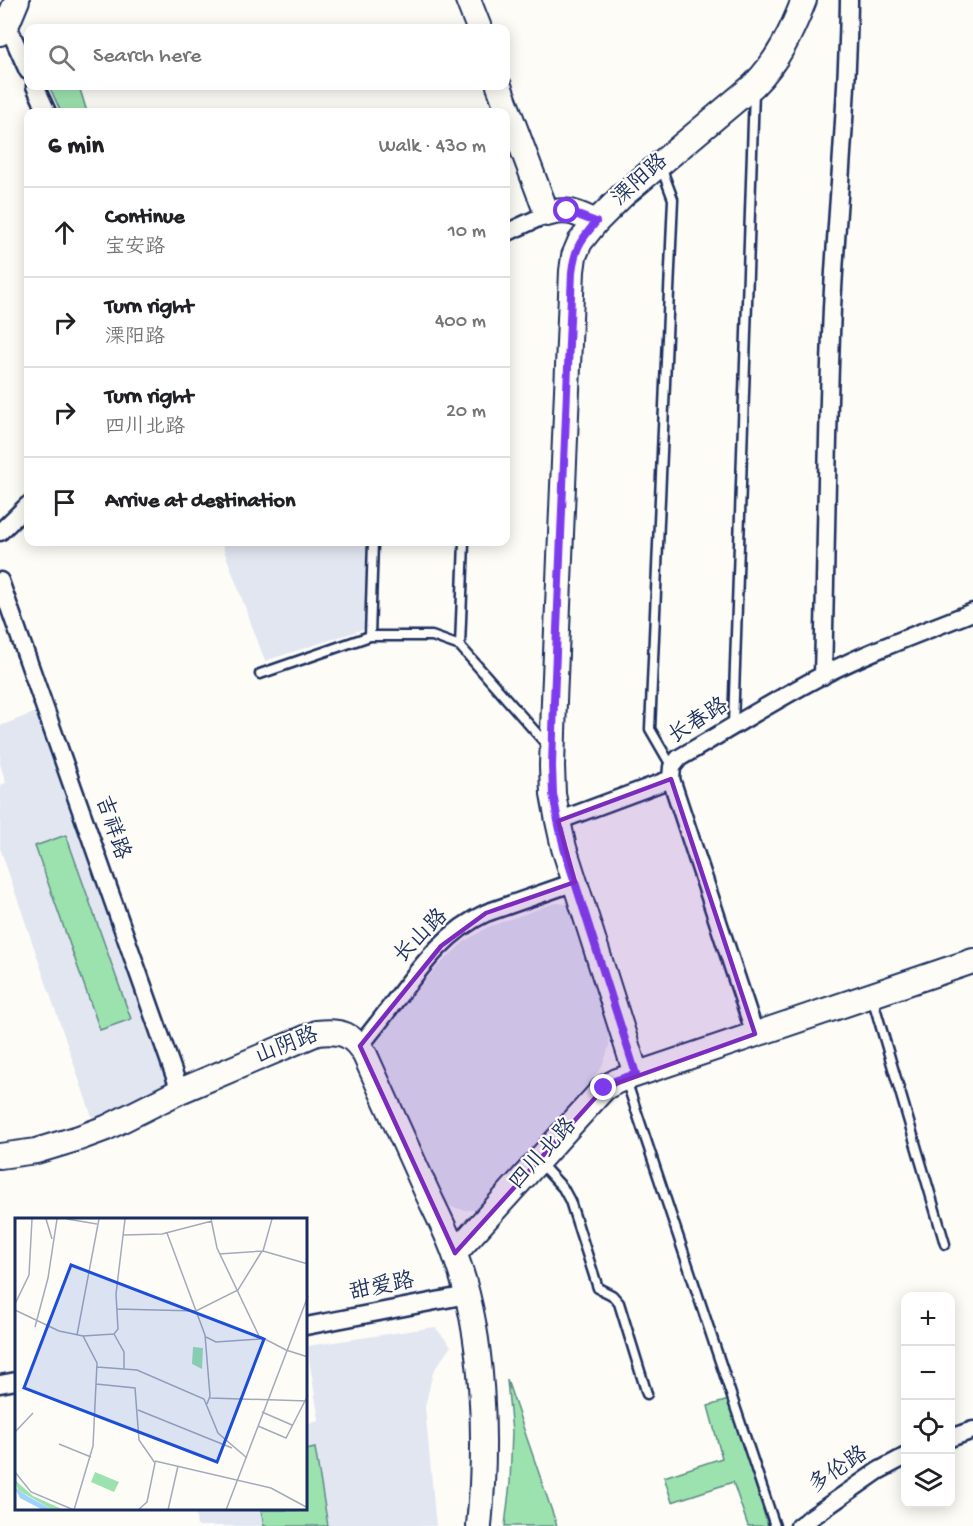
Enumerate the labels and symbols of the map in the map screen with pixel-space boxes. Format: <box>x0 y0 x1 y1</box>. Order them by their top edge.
street label: 溧阳路 <box>606 148 674 213</box>
route start <box>553 197 579 223</box>
street label: 长春路 <box>663 692 734 751</box>
street label: 吉祥路 <box>88 792 136 863</box>
street label: 长山路 <box>388 903 455 970</box>
street label: 山阴路 <box>251 1021 322 1071</box>
route end <box>590 1074 616 1100</box>
street label: 四川北路 <box>503 1112 583 1196</box>
inset map <box>15 1218 308 1511</box>
street label: 甜爱路 <box>347 1267 417 1307</box>
street label: 多伦路 <box>803 1440 874 1500</box>

